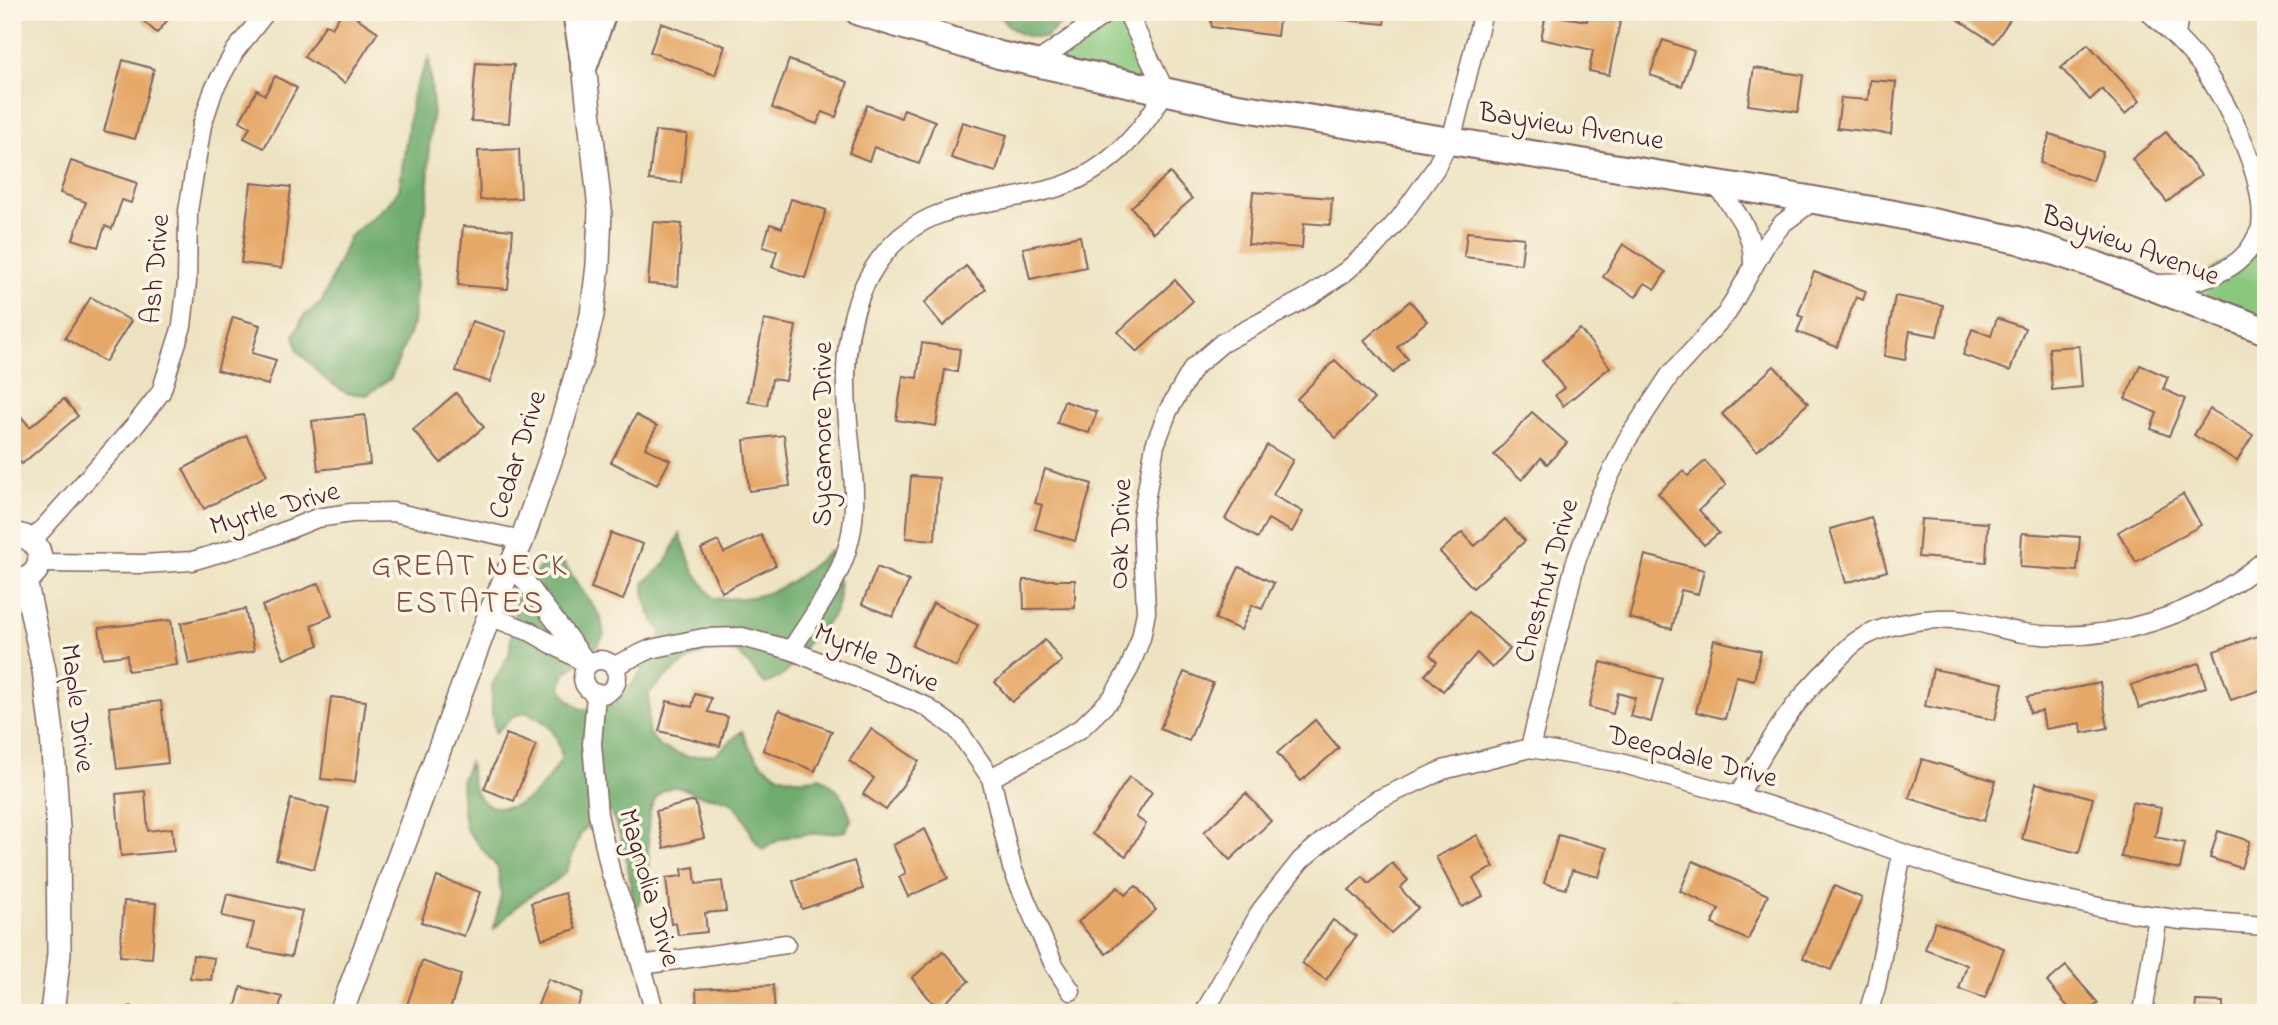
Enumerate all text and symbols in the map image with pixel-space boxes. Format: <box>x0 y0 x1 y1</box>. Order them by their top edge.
street label: Bayview Avenue <box>1474 93 1667 163</box>
street label: Bayview Avenue <box>2034 195 2225 298</box>
street label: Ash Drive <box>132 212 182 326</box>
street label: Sycamore Drive <box>804 341 845 526</box>
street label: Cedar Drive <box>479 385 559 525</box>
street label: Myrtle Drive <box>205 472 345 548</box>
street label: Oak Drive <box>1100 477 1144 590</box>
street label: Chestnut Drive <box>1505 493 1591 668</box>
district label: GREAT NECK ESTATES <box>371 544 569 628</box>
street label: Myrtle Drive <box>807 613 946 705</box>
street label: Maple Drive <box>48 641 104 775</box>
street label: Deepdale Drive <box>1601 715 1782 800</box>
street label: Magnolia Drive <box>606 804 690 972</box>

